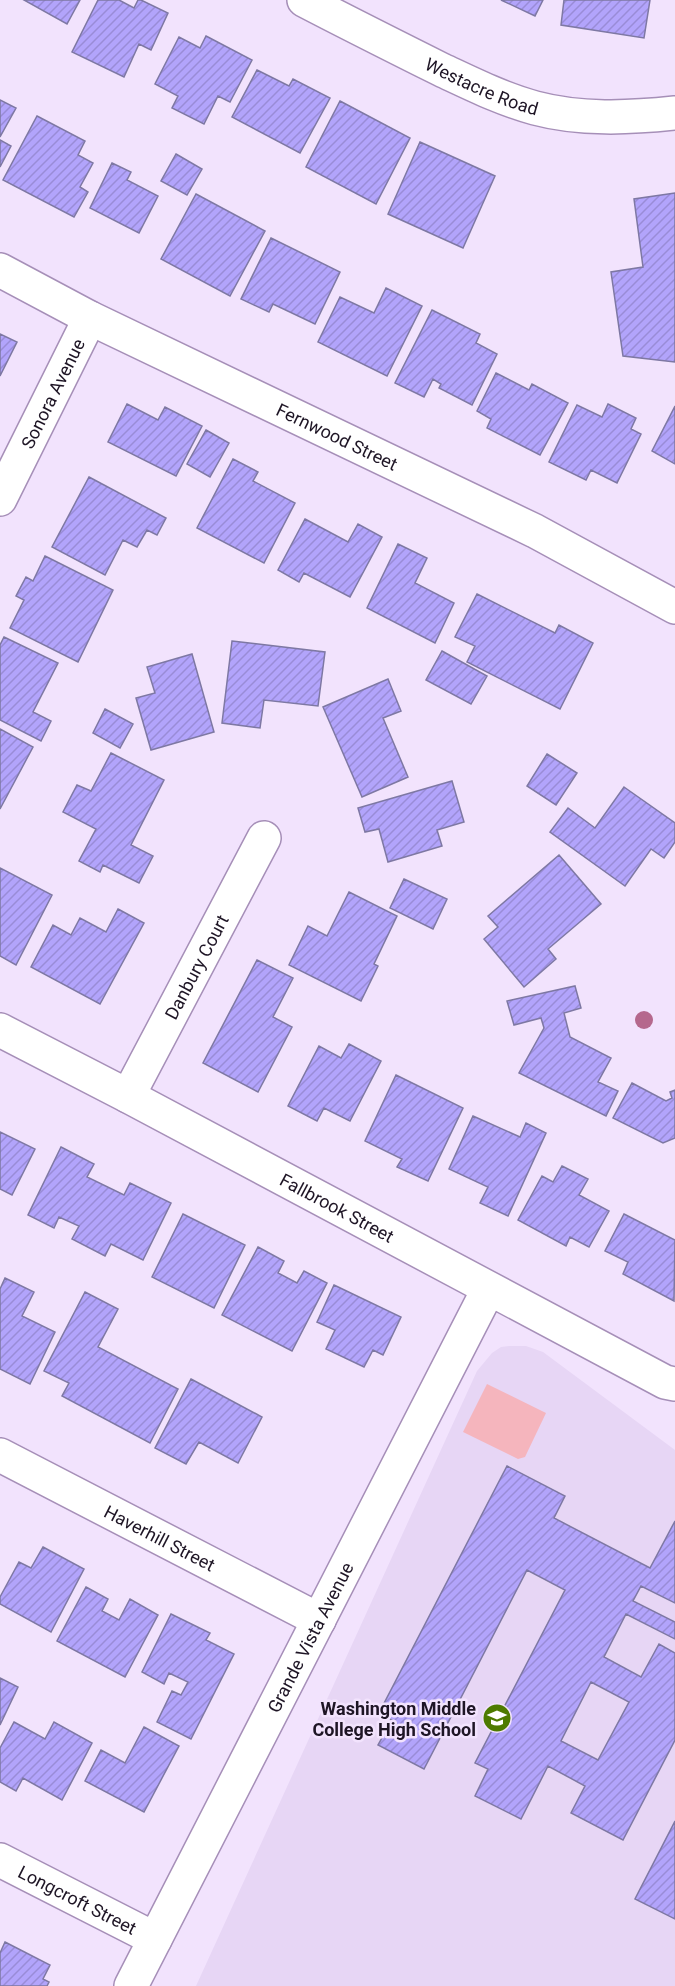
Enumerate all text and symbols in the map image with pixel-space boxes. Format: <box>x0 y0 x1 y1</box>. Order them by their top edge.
street label: Westacre Road <box>422 53 541 119</box>
street label: Sonora Avenue <box>16 335 89 452</box>
street label: Fernwood Street <box>273 398 401 474</box>
street label: Danbury Court <box>160 911 232 1023</box>
street label: Fallbrook Street <box>277 1169 398 1246</box>
street label: Haverhill Street <box>101 1500 219 1575</box>
street label: Grande Vista Avenue <box>263 1558 357 1716</box>
place label: Washington Middle College High School <box>312 1698 476 1740</box>
school or university icon: Washington Middle College High School <box>481 1702 513 1734</box>
street label: Longcroft Street <box>15 1861 140 1938</box>

